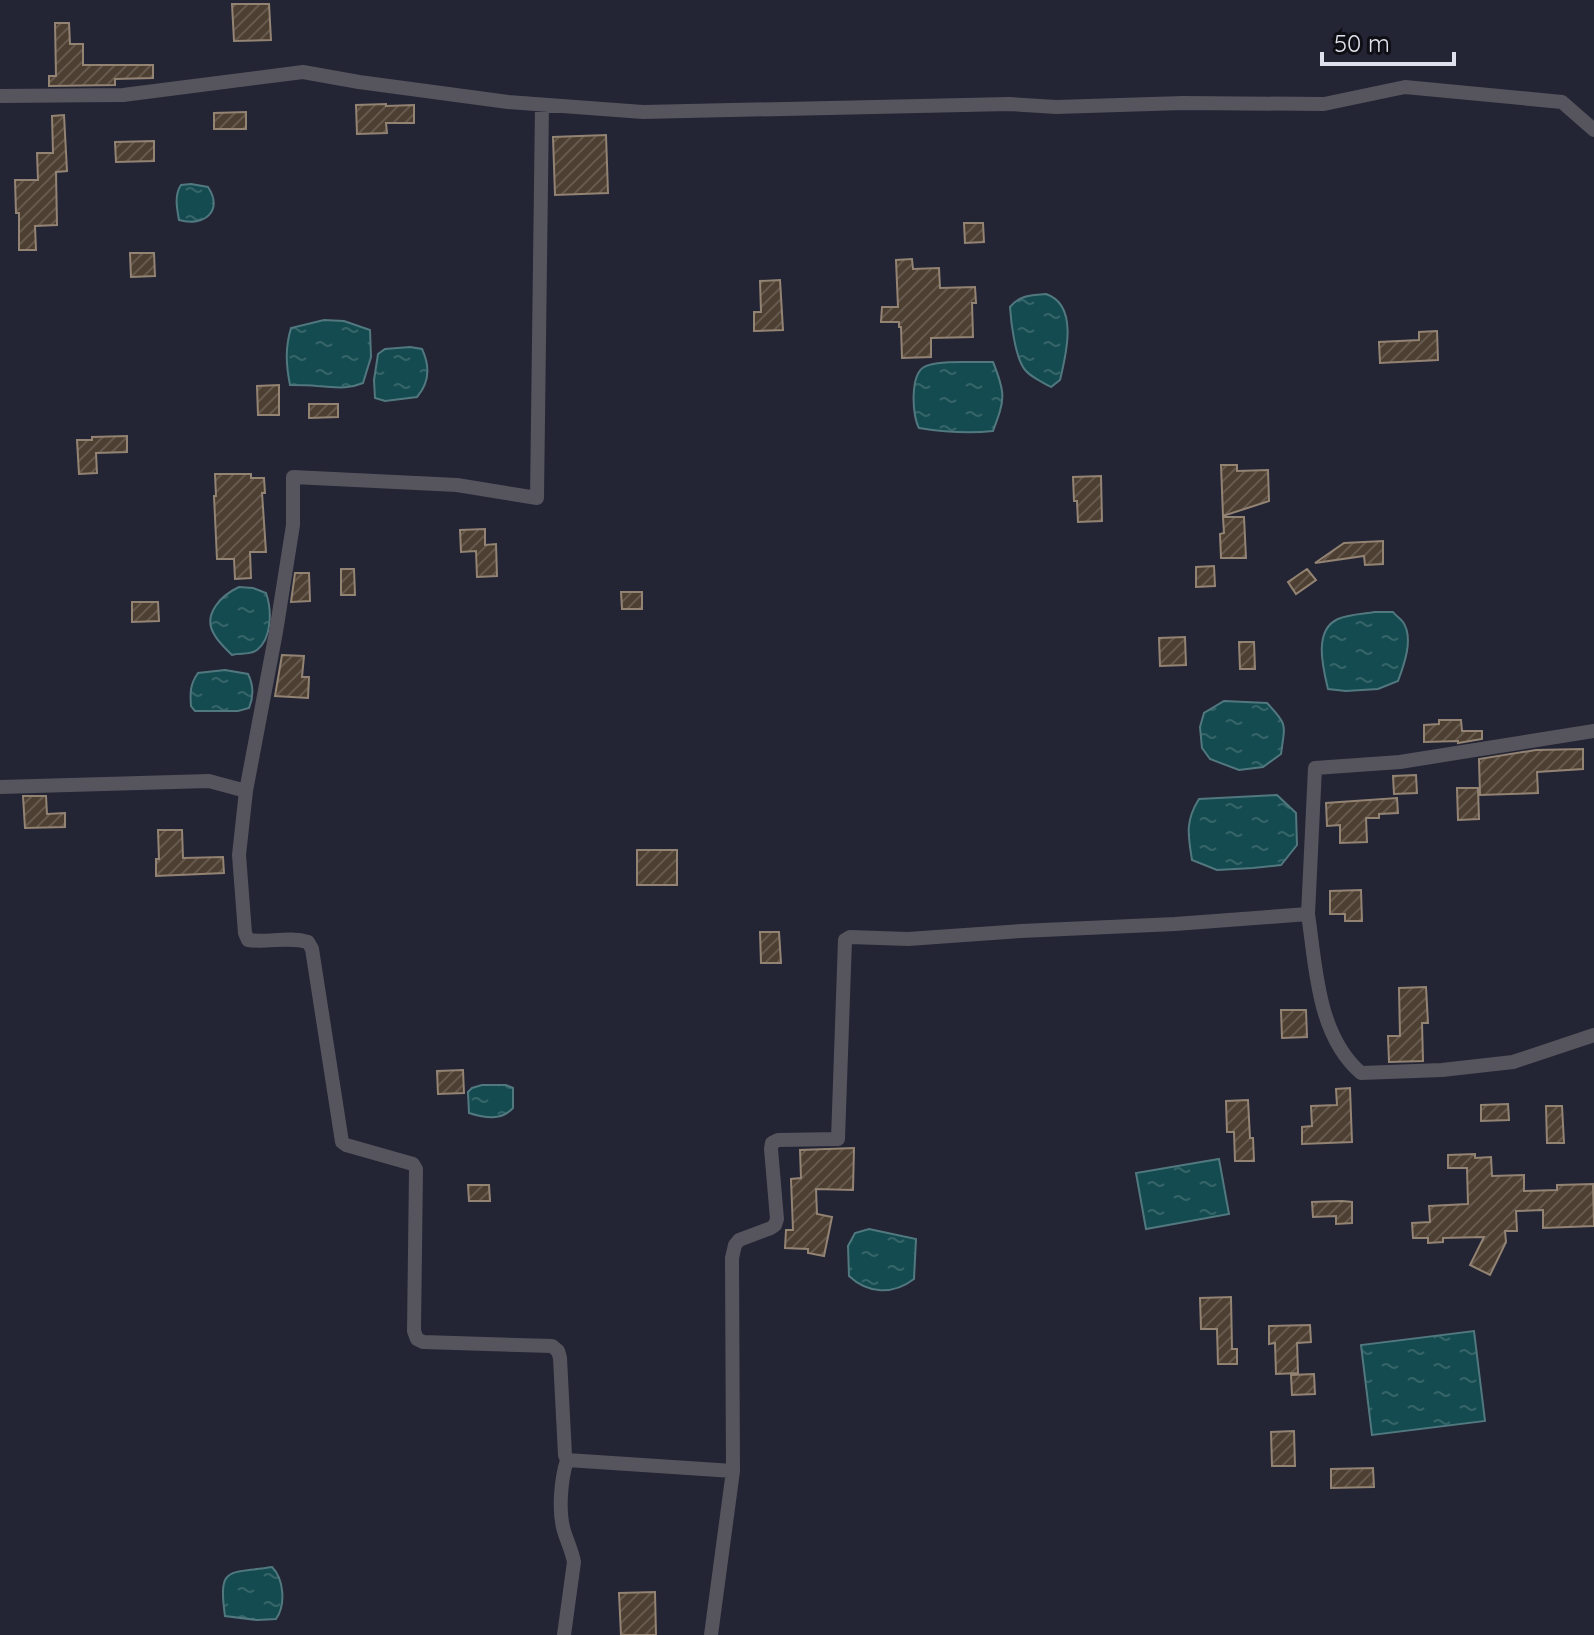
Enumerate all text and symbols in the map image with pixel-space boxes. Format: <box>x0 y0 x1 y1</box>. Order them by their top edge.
scale bar <box>1322 16 1454 66</box>
text: 50 m <box>1334 28 1390 58</box>

